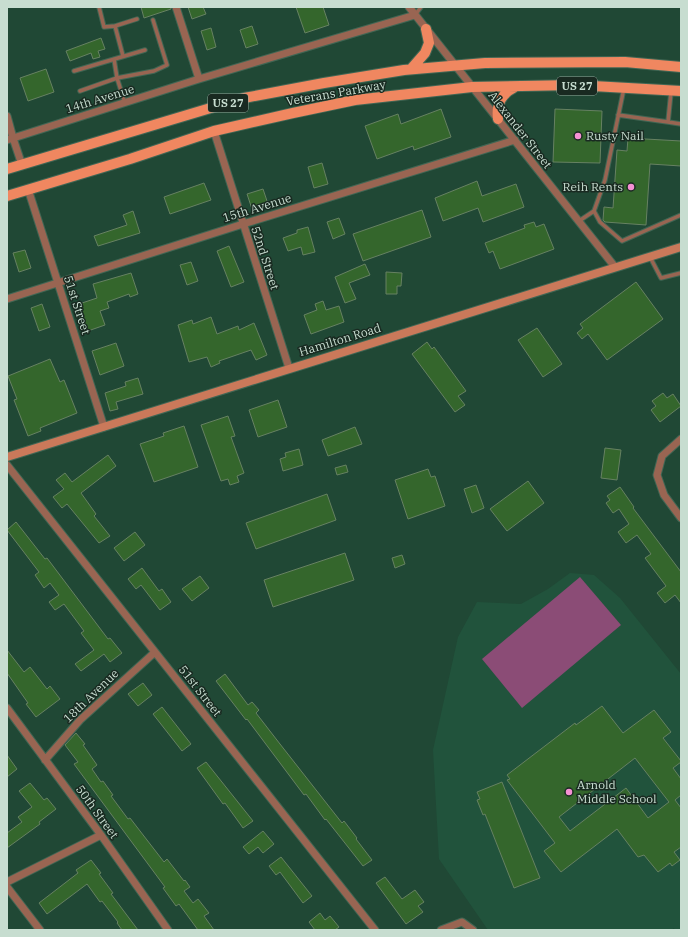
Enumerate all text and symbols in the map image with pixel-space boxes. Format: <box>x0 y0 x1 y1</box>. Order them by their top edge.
street label: Veterans Parkway <box>285 76 387 109</box>
road number: US 27 <box>557 77 597 95</box>
street label: 14th Avenue <box>64 81 136 116</box>
street label: Alexander Street <box>485 88 555 172</box>
road number: US 27 <box>208 94 248 112</box>
place label: Rusty Nail <box>586 128 644 143</box>
marker: Rusty Nail <box>573 131 583 141</box>
place label: Reih Rents <box>563 179 623 194</box>
marker: Reih Rents <box>626 182 636 192</box>
street label: 15th Avenue <box>221 190 293 225</box>
street label: 52nd Street <box>248 224 283 291</box>
street label: 51st Street <box>61 274 94 336</box>
street label: Hamilton Road <box>297 320 383 359</box>
street label: 51st Street <box>176 662 225 719</box>
street label: 18th Avenue <box>60 666 121 726</box>
place label: Arnold Middle School <box>577 777 657 806</box>
street label: 50th Street <box>73 782 122 841</box>
marker: Arnold Middle School <box>564 787 574 797</box>

